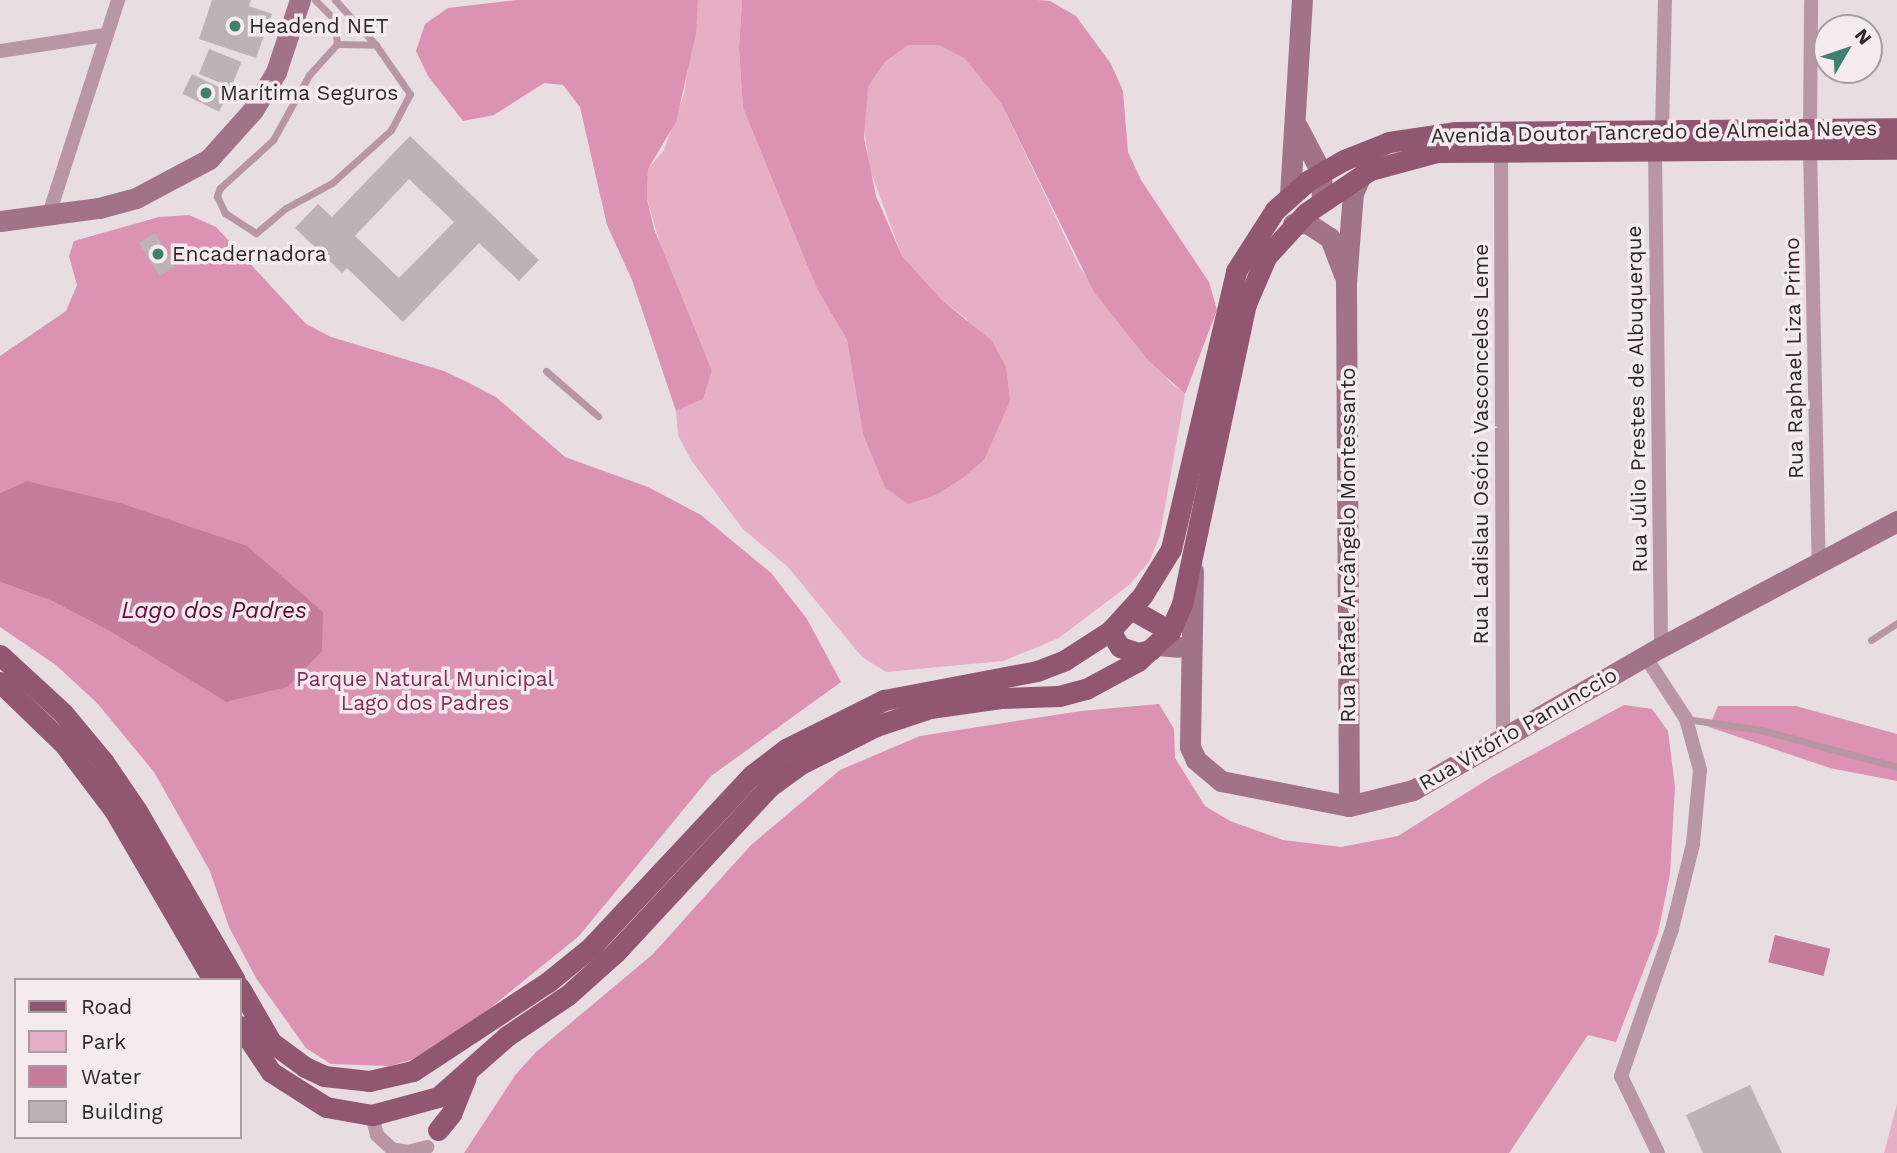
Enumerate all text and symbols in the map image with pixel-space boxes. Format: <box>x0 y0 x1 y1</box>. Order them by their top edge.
place label: Headend NET <box>249 13 388 39</box>
north arrow <box>1813 14 1883 84</box>
marker: Headend NET <box>227 18 243 34</box>
text: N <box>1850 24 1877 49</box>
place label: Marítima Seguros <box>220 80 399 106</box>
marker: Marítima Seguros <box>198 85 214 101</box>
street label: Avenida Doutor Tancredo de Almeida Neves <box>1429 115 1879 149</box>
street label: Rua Júlio Prestes de Albuquerque <box>1621 224 1653 574</box>
street label: Rua Raphael Liza Primo <box>1779 236 1809 480</box>
place label: Encadernadora <box>172 241 327 267</box>
street label: Rua Ladislau Osório Vasconcelos Leme <box>1468 243 1494 645</box>
marker: Encadernadora <box>150 246 166 262</box>
street label: Rua Rafael Arcângelo Montessanto <box>1335 366 1361 724</box>
water label: Lago dos Padres <box>121 597 307 625</box>
street label: Rua Vitório Panunccio <box>1414 662 1622 796</box>
park label: Parque Natural Municipal Lago dos Padres <box>296 666 554 716</box>
legend <box>14 978 242 1139</box>
text: Road <box>81 994 132 1019</box>
text: Park <box>81 1029 126 1054</box>
text: Water <box>81 1064 141 1089</box>
text: Building <box>81 1099 163 1124</box>

